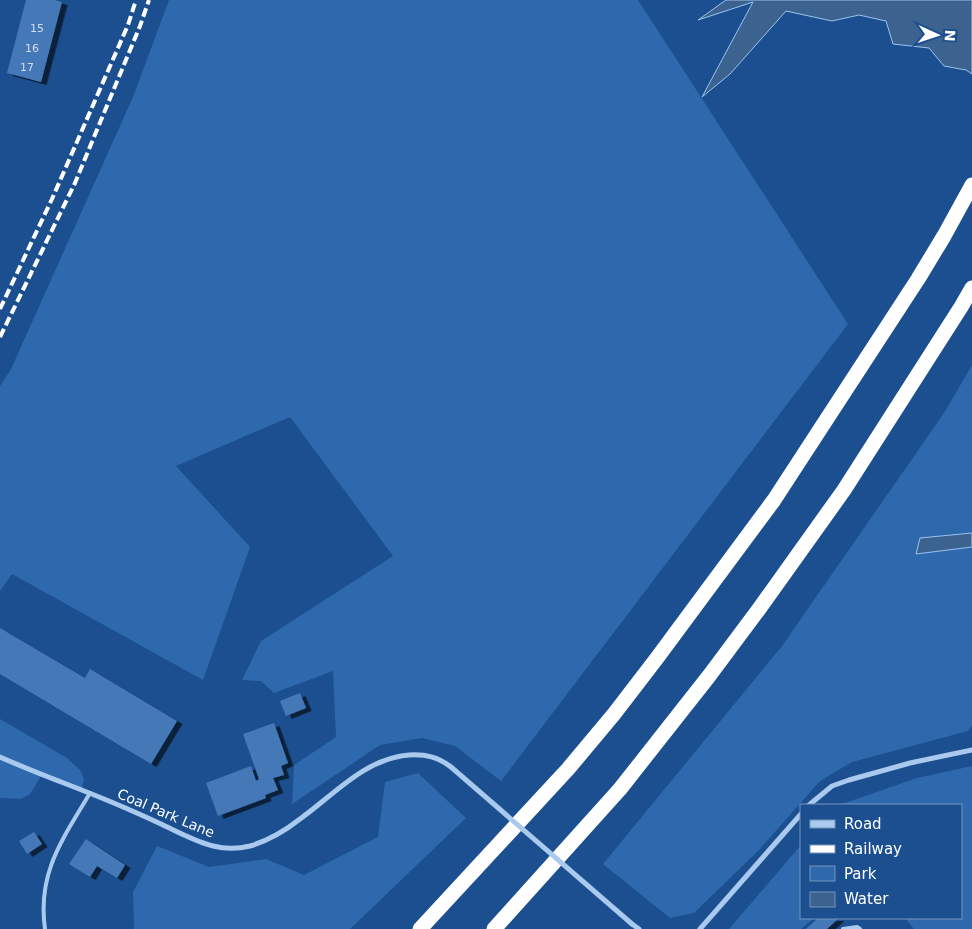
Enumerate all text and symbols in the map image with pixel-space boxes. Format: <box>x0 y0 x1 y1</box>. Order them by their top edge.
north arrow <box>912 10 962 60</box>
house number: 15 <box>30 22 44 35</box>
text: N <box>942 29 958 42</box>
house number: 16 <box>25 42 39 55</box>
house number: 17 <box>20 61 34 74</box>
street label: Coal Park Lane <box>115 785 217 841</box>
legend <box>800 804 962 919</box>
text: Road <box>844 815 882 833</box>
text: Railway <box>844 840 902 858</box>
text: Park <box>844 865 877 883</box>
text: Water <box>844 890 889 908</box>

